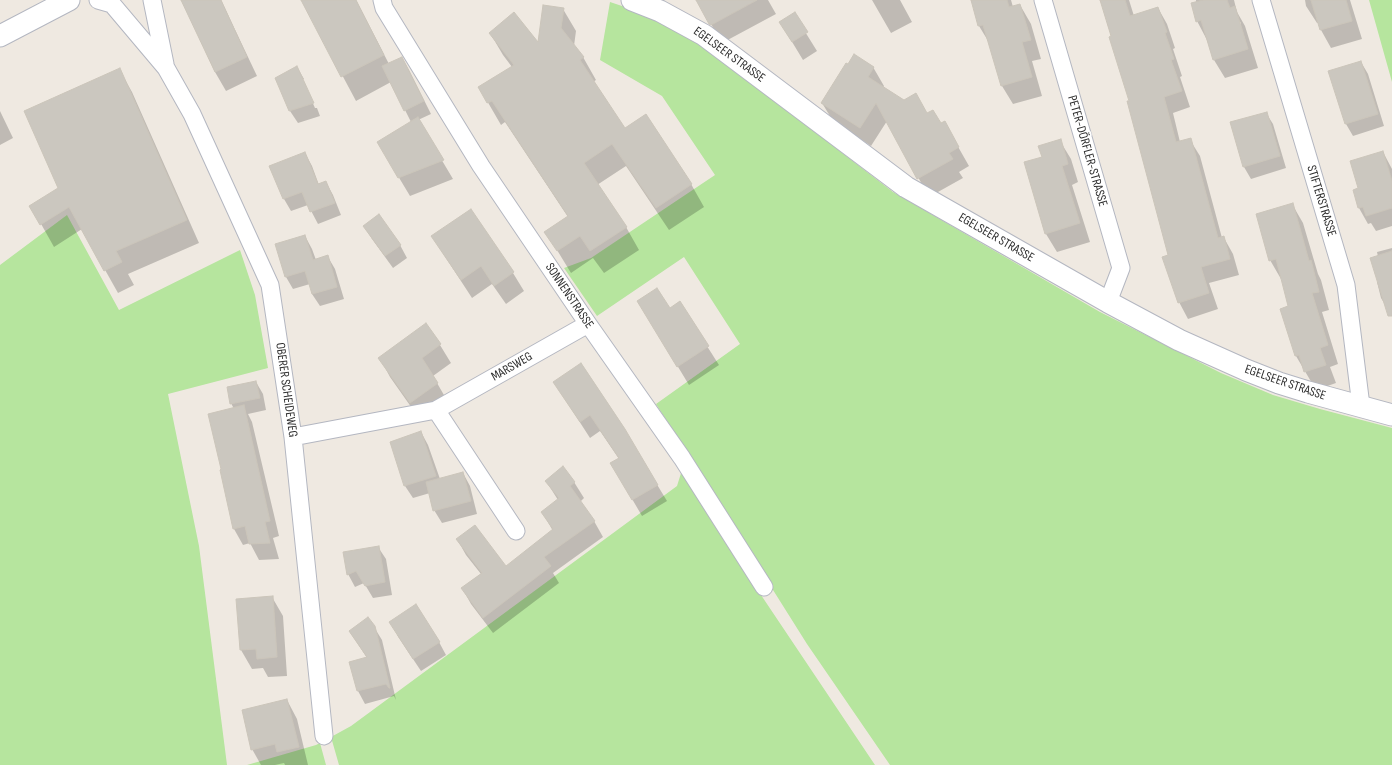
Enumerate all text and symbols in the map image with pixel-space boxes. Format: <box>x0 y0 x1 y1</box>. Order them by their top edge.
street label: EGELSEER STRASSE <box>690 24 768 86</box>
street label: PETER-DÖRFLER-STRASSE <box>1064 94 1110 208</box>
street label: STIFTERSTRASSE <box>1303 164 1339 238</box>
street label: EGELSEER STRASSE <box>955 210 1037 266</box>
street label: SONNENSTRASSE <box>541 260 597 332</box>
street label: OBERER SCHEIDEWEG <box>272 342 300 438</box>
street label: MARSWEG <box>489 349 535 385</box>
street label: EGELSEER STRASSE <box>1242 362 1328 404</box>

